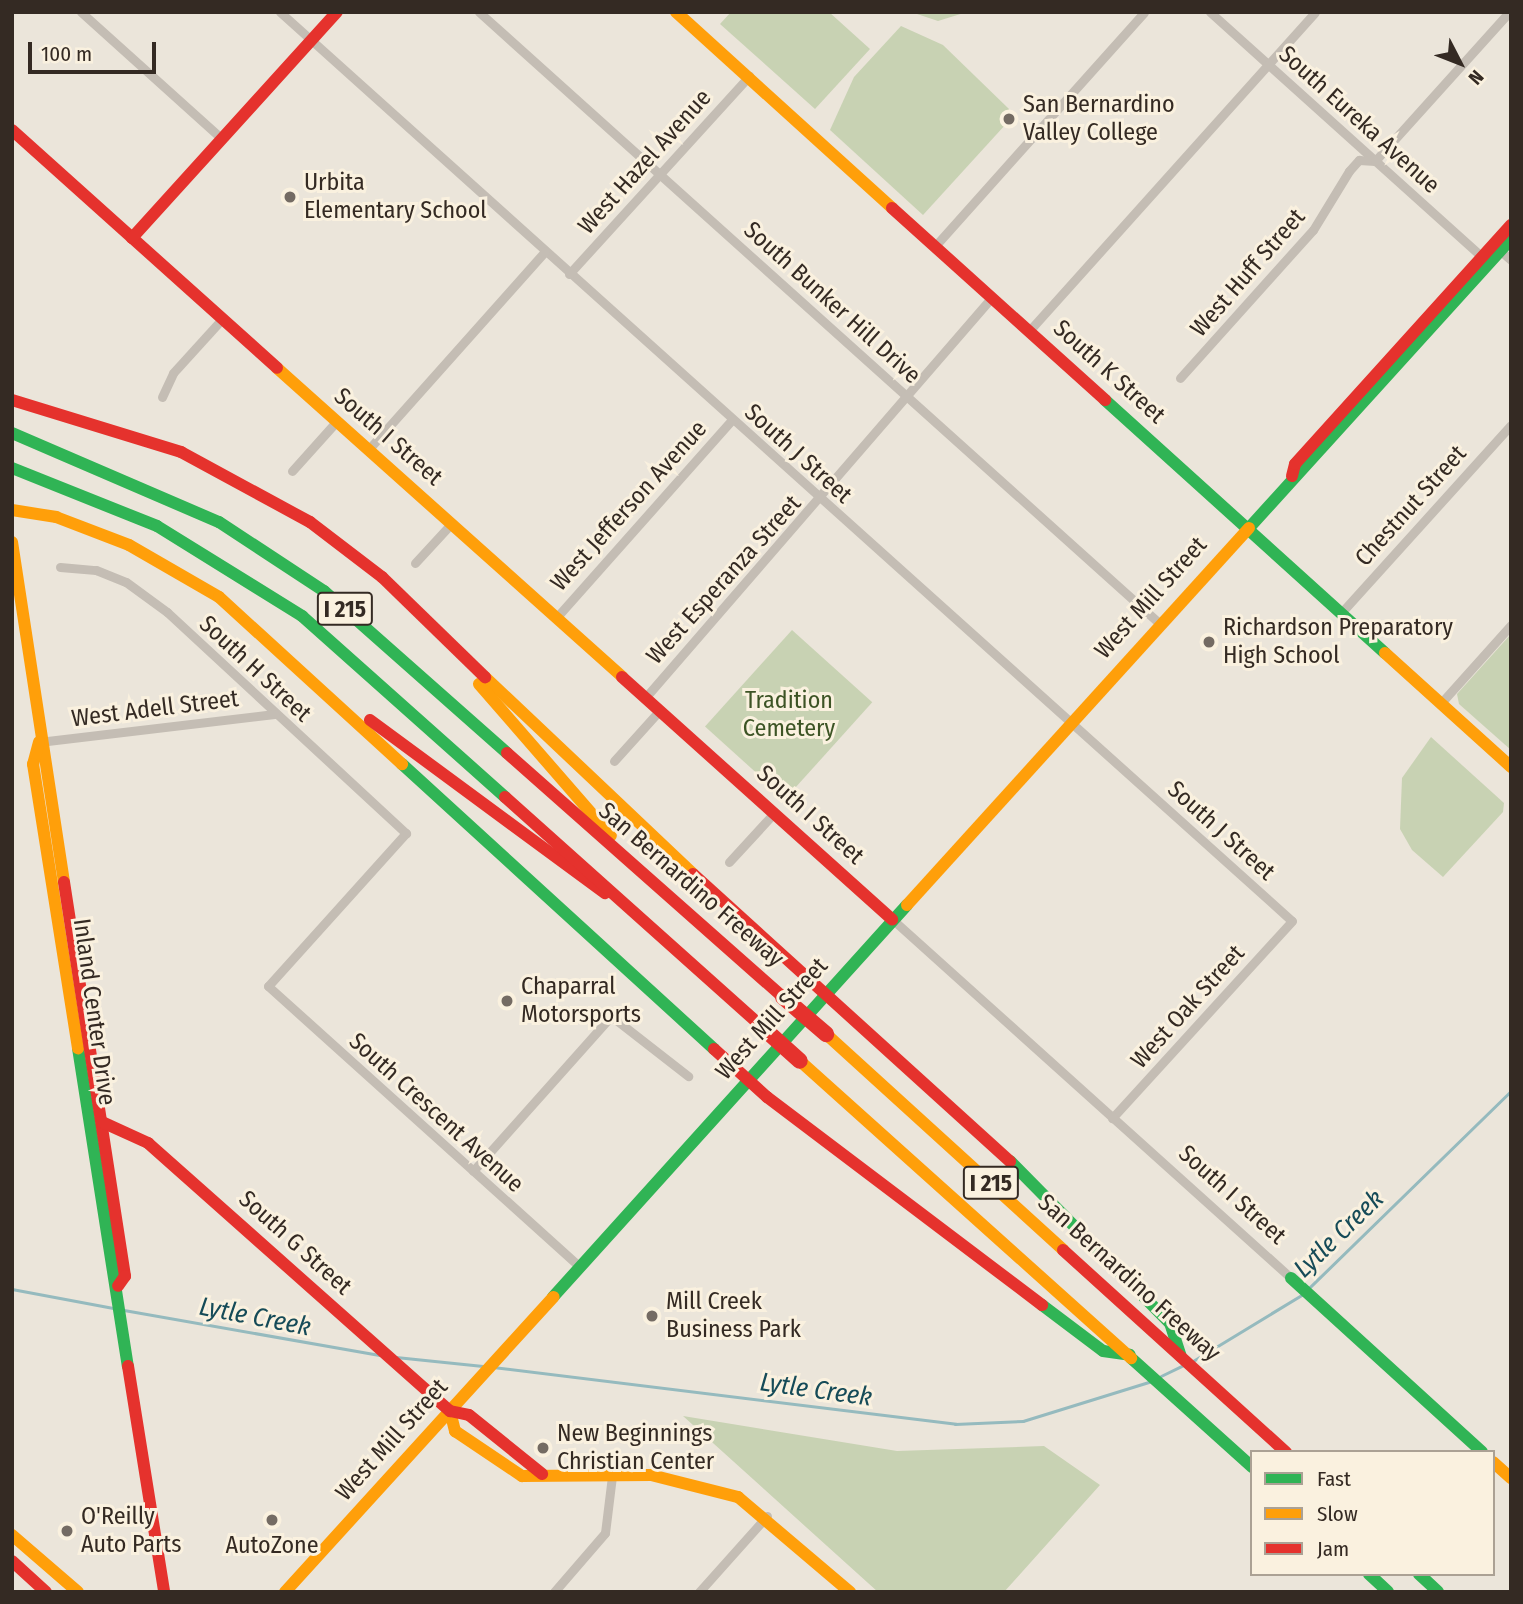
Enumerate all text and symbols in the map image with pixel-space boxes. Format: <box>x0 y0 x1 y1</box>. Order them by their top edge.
scale bar <box>32 28 159 72</box>
north arrow <box>1425 28 1495 98</box>
street label: South Eureka Avenue <box>1273 40 1445 200</box>
text: 100 m <box>41 41 92 67</box>
text: N <box>1464 65 1488 89</box>
street label: West Hazel Avenue <box>572 84 718 240</box>
place label: San Bernardino Valley College <box>1023 91 1175 147</box>
marker: San Bernardino Valley College <box>1001 111 1017 127</box>
place label: Urbita Elementary School <box>304 169 487 225</box>
marker: Urbita Elementary School <box>282 189 298 205</box>
street label: West Huff Street <box>1185 203 1311 343</box>
street label: South Bunker Hill Drive <box>738 216 926 390</box>
street label: South K Street <box>1047 314 1171 430</box>
street label: South I Street <box>328 382 448 492</box>
street label: South J Street <box>738 398 858 510</box>
street label: West Jefferson Avenue <box>545 415 713 597</box>
street label: Chestnut Street <box>1349 440 1473 572</box>
street label: West Esperanza Street <box>641 490 807 670</box>
street label: West Mill Street <box>1089 531 1213 665</box>
road number: I 215 <box>315 590 375 628</box>
street label: South H Street <box>193 610 317 728</box>
place label: Richardson Preparatory High School <box>1223 614 1453 670</box>
marker: Richardson Preparatory High School <box>1201 634 1217 650</box>
street label: West Adell Street <box>70 684 240 734</box>
park label: Tradition Cemetery <box>743 687 835 743</box>
street label: South I Street <box>751 759 869 871</box>
street label: South J Street <box>1161 775 1281 887</box>
street label: San Bernardino Freeway <box>593 797 789 973</box>
street label: Inland Center Drive <box>67 917 121 1107</box>
street label: West Oak Street <box>1125 939 1251 1075</box>
street label: West Mill Street <box>710 952 834 1086</box>
place label: Chaparral Motorsports <box>521 973 641 1029</box>
marker: Chaparral Motorsports <box>499 993 515 1009</box>
street label: South Crescent Avenue <box>343 1027 529 1199</box>
street label: South I Street <box>1173 1139 1291 1251</box>
road number: I 215 <box>961 1164 1021 1202</box>
water label: Lytle Creek <box>1288 1184 1390 1284</box>
street label: South G Street <box>233 1185 357 1301</box>
street label: San Bernardino Freeway <box>1032 1188 1226 1368</box>
place label: Mill Creek Business Park <box>666 1288 801 1344</box>
water label: Lytle Creek <box>197 1291 313 1343</box>
marker: Mill Creek Business Park <box>644 1308 660 1324</box>
water label: Lytle Creek <box>758 1367 874 1413</box>
street label: West Mill Street <box>330 1373 454 1507</box>
place label: New Beginnings Christian Center <box>557 1420 714 1476</box>
marker: New Beginnings Christian Center <box>535 1440 551 1456</box>
legend <box>1250 1450 1495 1576</box>
text: Fast <box>1317 1466 1351 1492</box>
text: Slow <box>1317 1501 1358 1527</box>
place label: O'Reilly Auto Parts <box>81 1503 181 1559</box>
marker: AutoZone <box>264 1512 280 1528</box>
marker: O'Reilly Auto Parts <box>59 1523 75 1539</box>
place label: AutoZone <box>225 1532 319 1560</box>
text: Jam <box>1317 1536 1349 1562</box>

